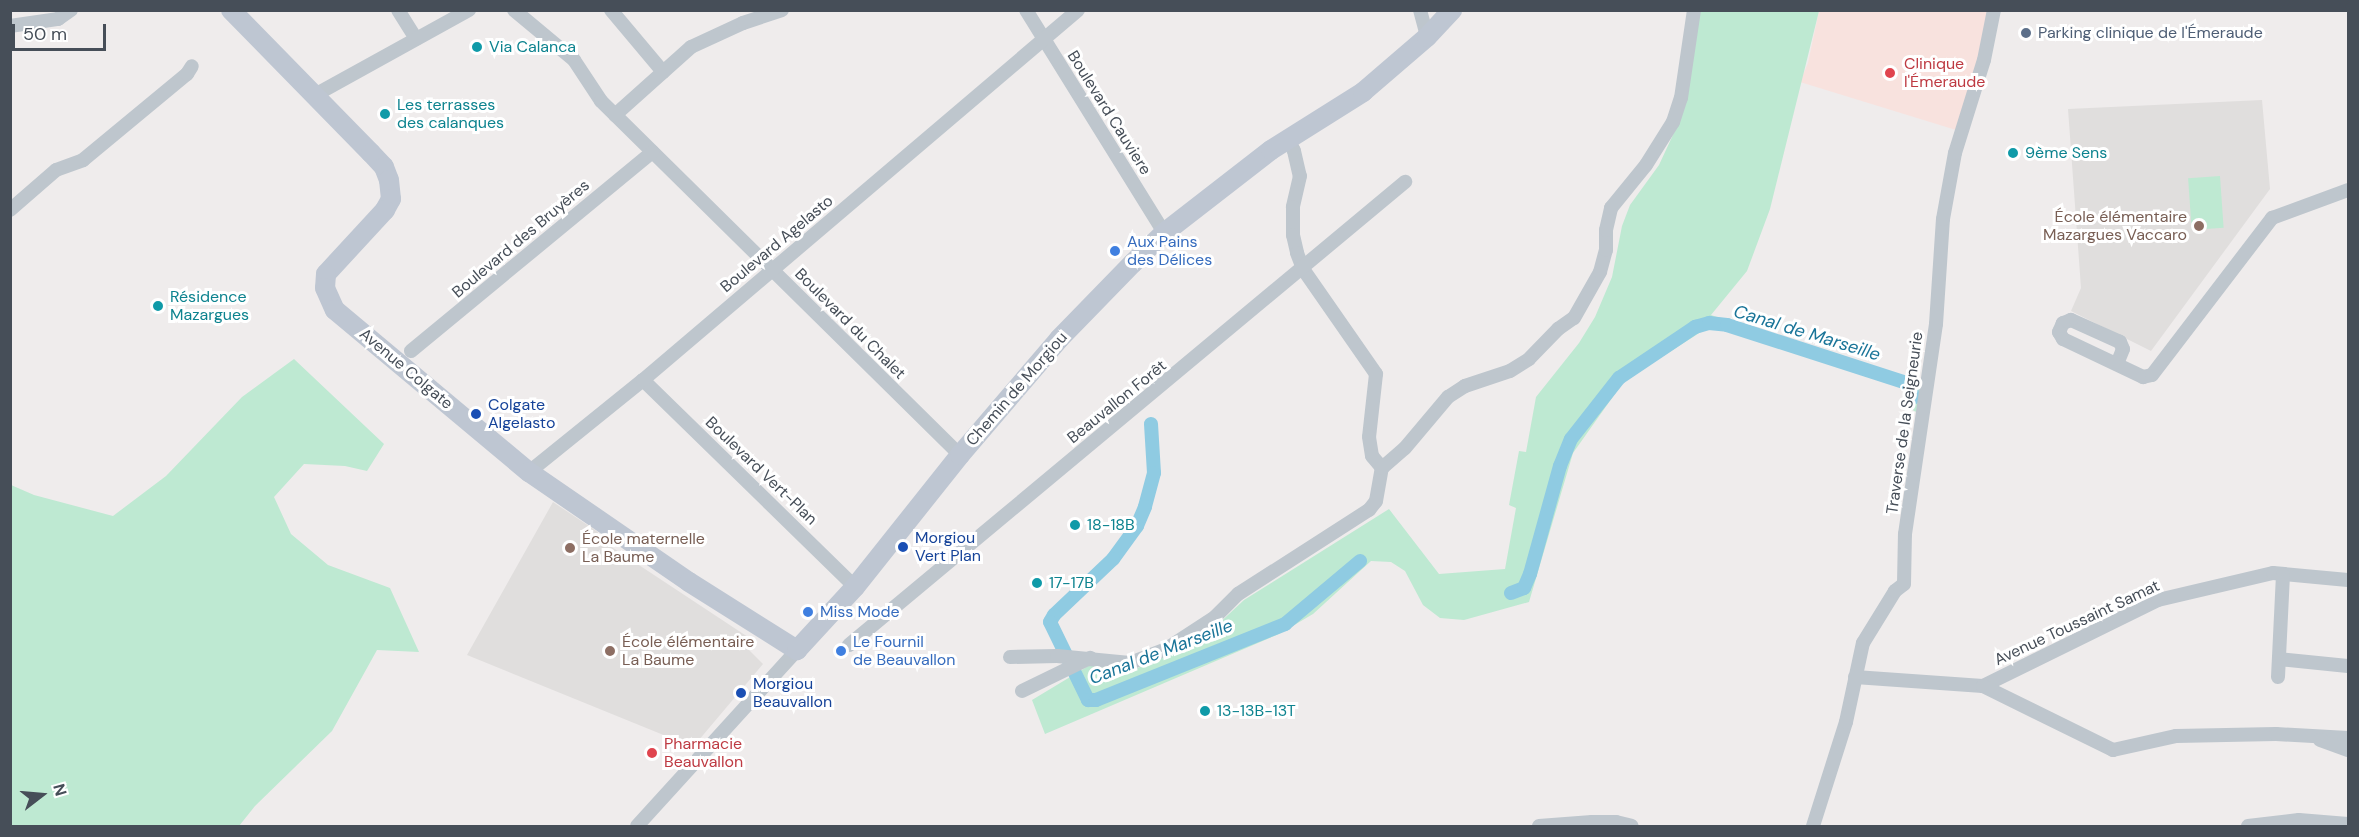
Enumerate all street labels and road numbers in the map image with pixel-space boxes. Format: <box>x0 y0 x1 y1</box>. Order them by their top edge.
street label: Boulevard Cauviere <box>1063 47 1155 179</box>
street label: Boulevard des Bruyères <box>448 176 594 302</box>
street label: Boulevard Agelasto <box>717 191 837 297</box>
street label: Boulevard du Chalet <box>791 265 909 383</box>
street label: Avenue Colgate <box>356 324 456 414</box>
street label: Chemin de Morgiou <box>962 328 1072 450</box>
street label: Traverse de la Seigneurie <box>1883 330 1927 516</box>
street label: Beauvallon Forêt <box>1064 356 1170 448</box>
street label: Boulevard Vert-Plan <box>701 413 821 529</box>
street label: Avenue Toussaint Samat <box>1991 576 2163 670</box>

